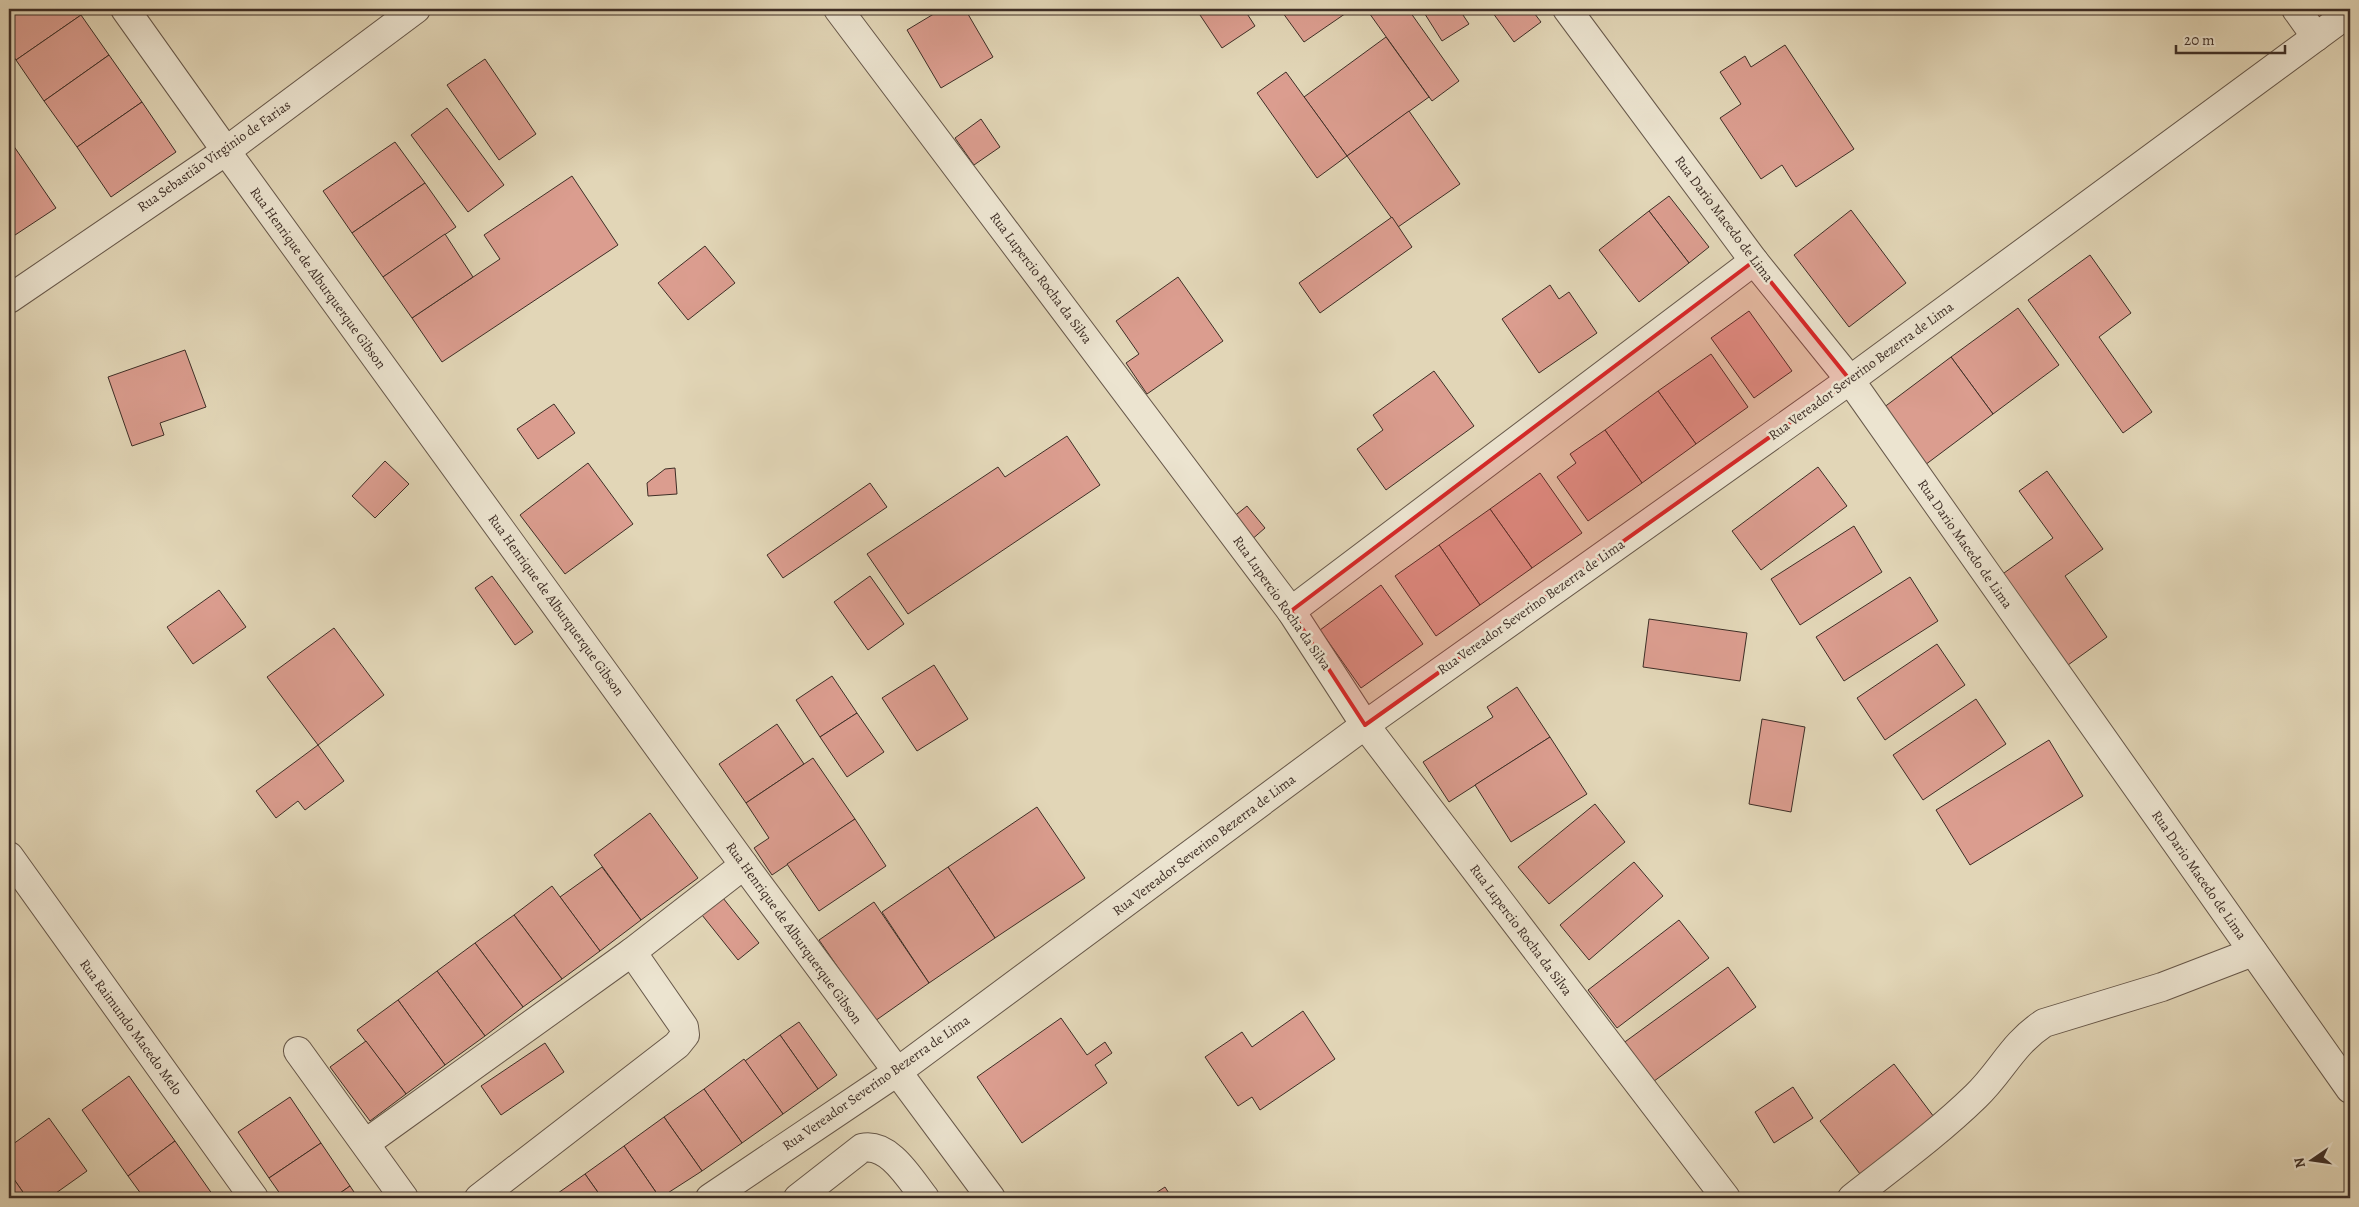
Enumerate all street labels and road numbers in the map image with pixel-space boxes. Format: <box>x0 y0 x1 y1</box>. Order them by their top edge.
street label: Rua Sebastião Virginio de Farias <box>133 96 295 216</box>
street label: Rua Dario Macedo de Lima <box>1670 152 1778 286</box>
street label: Rua Henrique de Alburquerque Gibson <box>245 183 391 373</box>
street label: Rua Lupercio Rocha da Silva <box>985 208 1097 348</box>
street label: Rua Vereador Severino Bezerra de Lima <box>1765 297 1958 445</box>
street label: Rua Dario Macedo de Lima <box>1913 476 2017 613</box>
street label: Rua Henrique de Alburquerque Gibson <box>483 510 629 700</box>
street label: Rua Lupercio Rocha da Silva <box>1228 532 1336 674</box>
street label: Rua Vereador Severino Bezerra de Lima <box>1434 535 1629 679</box>
street label: Rua Vereador Severino Bezerra de Lima <box>1109 770 1300 920</box>
street label: Rua Dario Macedo de Lima <box>2147 807 2251 944</box>
street label: Rua Henrique de Alburquerque Gibson <box>721 838 867 1028</box>
street label: Rua Lupercio Rocha da Silva <box>1465 860 1577 1000</box>
street label: Rua Raimundo Macedo Melo <box>75 955 187 1099</box>
street label: Rua Vereador Severino Bezerra de Lima <box>779 1011 974 1155</box>

